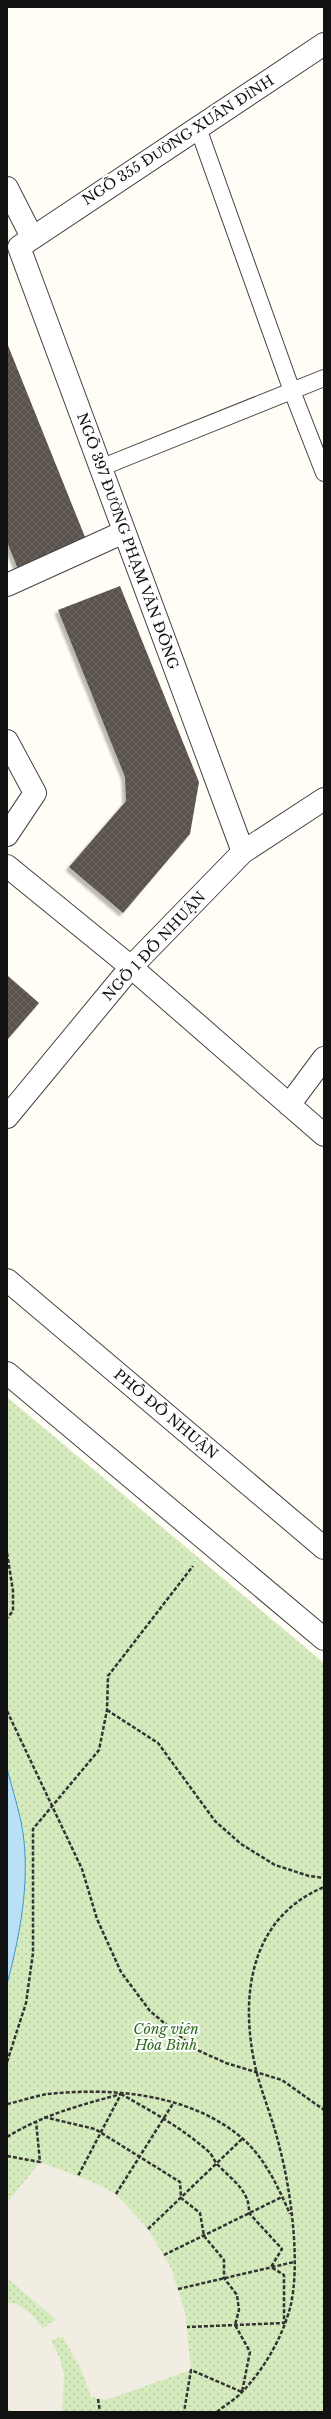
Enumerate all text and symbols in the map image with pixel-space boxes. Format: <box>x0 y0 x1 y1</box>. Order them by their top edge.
street label: NGÕ 355 ĐƯỜNG XUÂN ĐỈNH <box>78 70 277 209</box>
street label: NGÕ 397 ĐƯỜNG PHẠM VĂN ĐỒNG <box>73 410 184 672</box>
street label: NGÕ 1 ĐỖ NHUẬN <box>98 887 210 1004</box>
street label: PHỐ ĐỖ NHUẬN <box>110 1364 223 1463</box>
park label: Công viên Hòa Bình <box>133 2020 199 2054</box>

